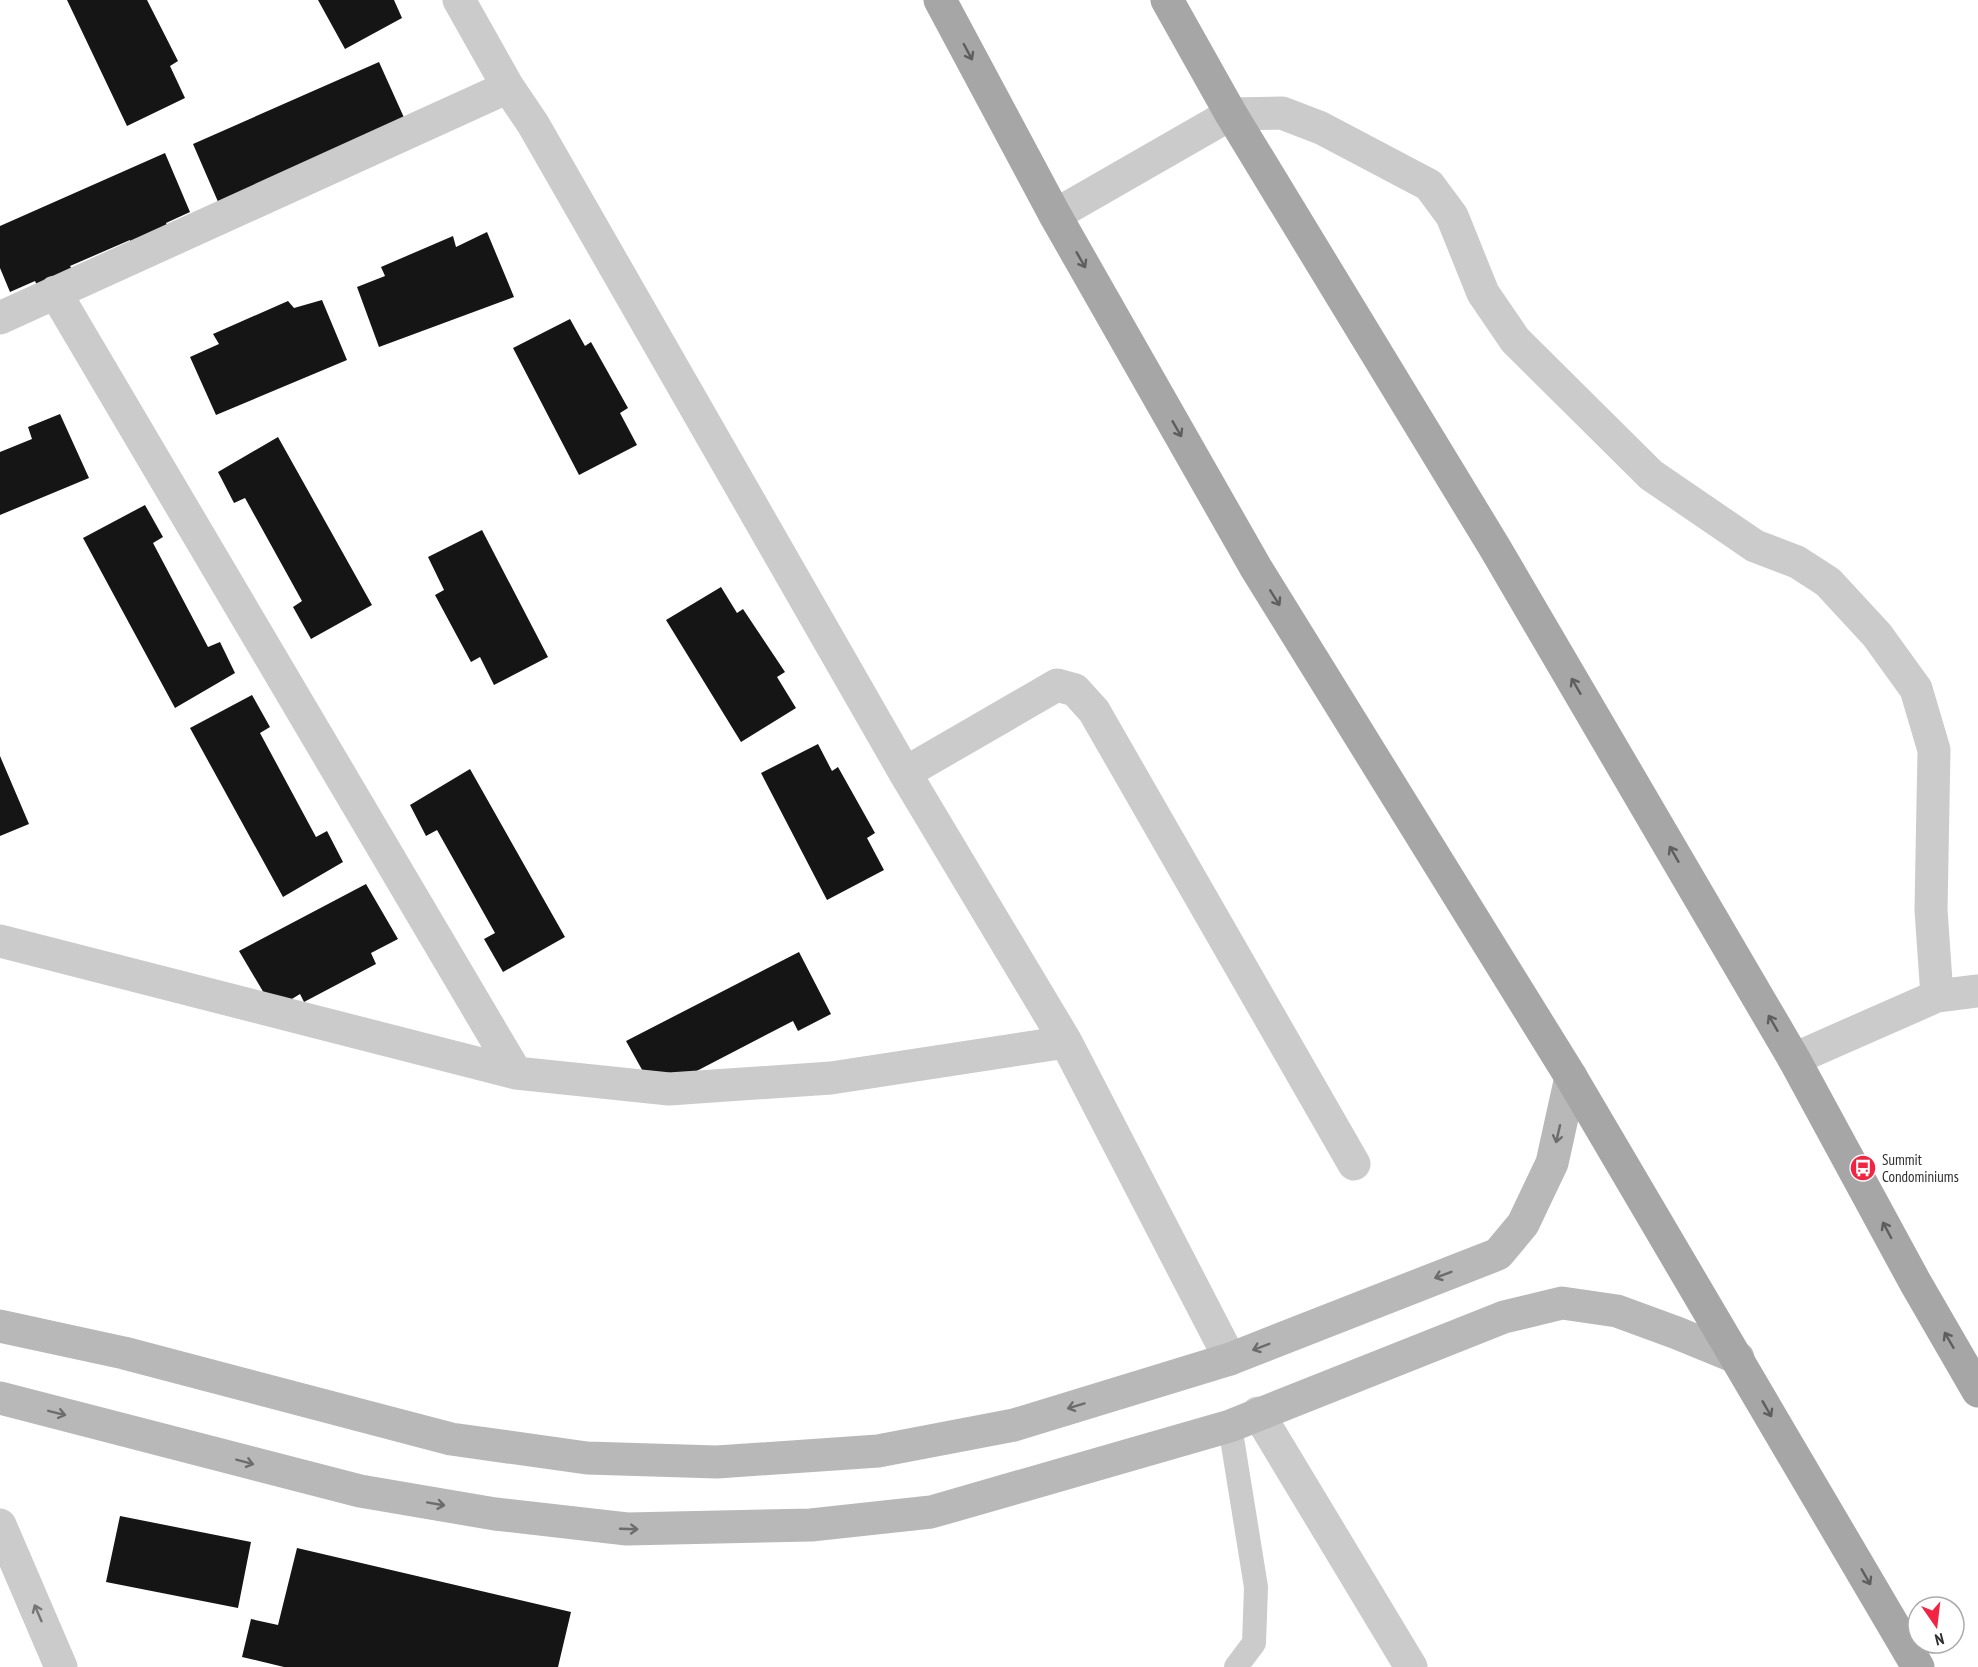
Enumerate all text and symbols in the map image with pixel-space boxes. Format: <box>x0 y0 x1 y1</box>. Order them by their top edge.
one-way arrow <box>962 42 974 60</box>
one-way arrow <box>1075 251 1087 268</box>
one-way arrow <box>1171 420 1183 437</box>
one-way arrow <box>1269 589 1281 606</box>
one-way arrow <box>1570 678 1582 695</box>
one-way arrow <box>1668 846 1680 863</box>
one-way arrow <box>1767 1014 1778 1032</box>
one-way arrow <box>1552 1125 1564 1144</box>
place label: Summit Condominiums <box>1882 1150 1959 1186</box>
bus stop icon: Summit Condominiums <box>1848 1153 1878 1183</box>
one-way arrow <box>1881 1222 1892 1240</box>
one-way arrow <box>1434 1271 1453 1282</box>
one-way arrow <box>1943 1332 1954 1350</box>
one-way arrow <box>1253 1342 1271 1353</box>
one-way arrow <box>1762 1400 1774 1417</box>
one-way arrow <box>1067 1401 1086 1412</box>
one-way arrow <box>47 1407 66 1419</box>
one-way arrow <box>236 1456 255 1468</box>
one-way arrow <box>425 1499 445 1510</box>
one-way arrow <box>618 1523 638 1534</box>
one-way arrow <box>1860 1568 1872 1585</box>
north arrow <box>1906 1595 1966 1655</box>
one-way arrow <box>32 1605 43 1623</box>
text: N <box>1933 1629 1946 1650</box>

